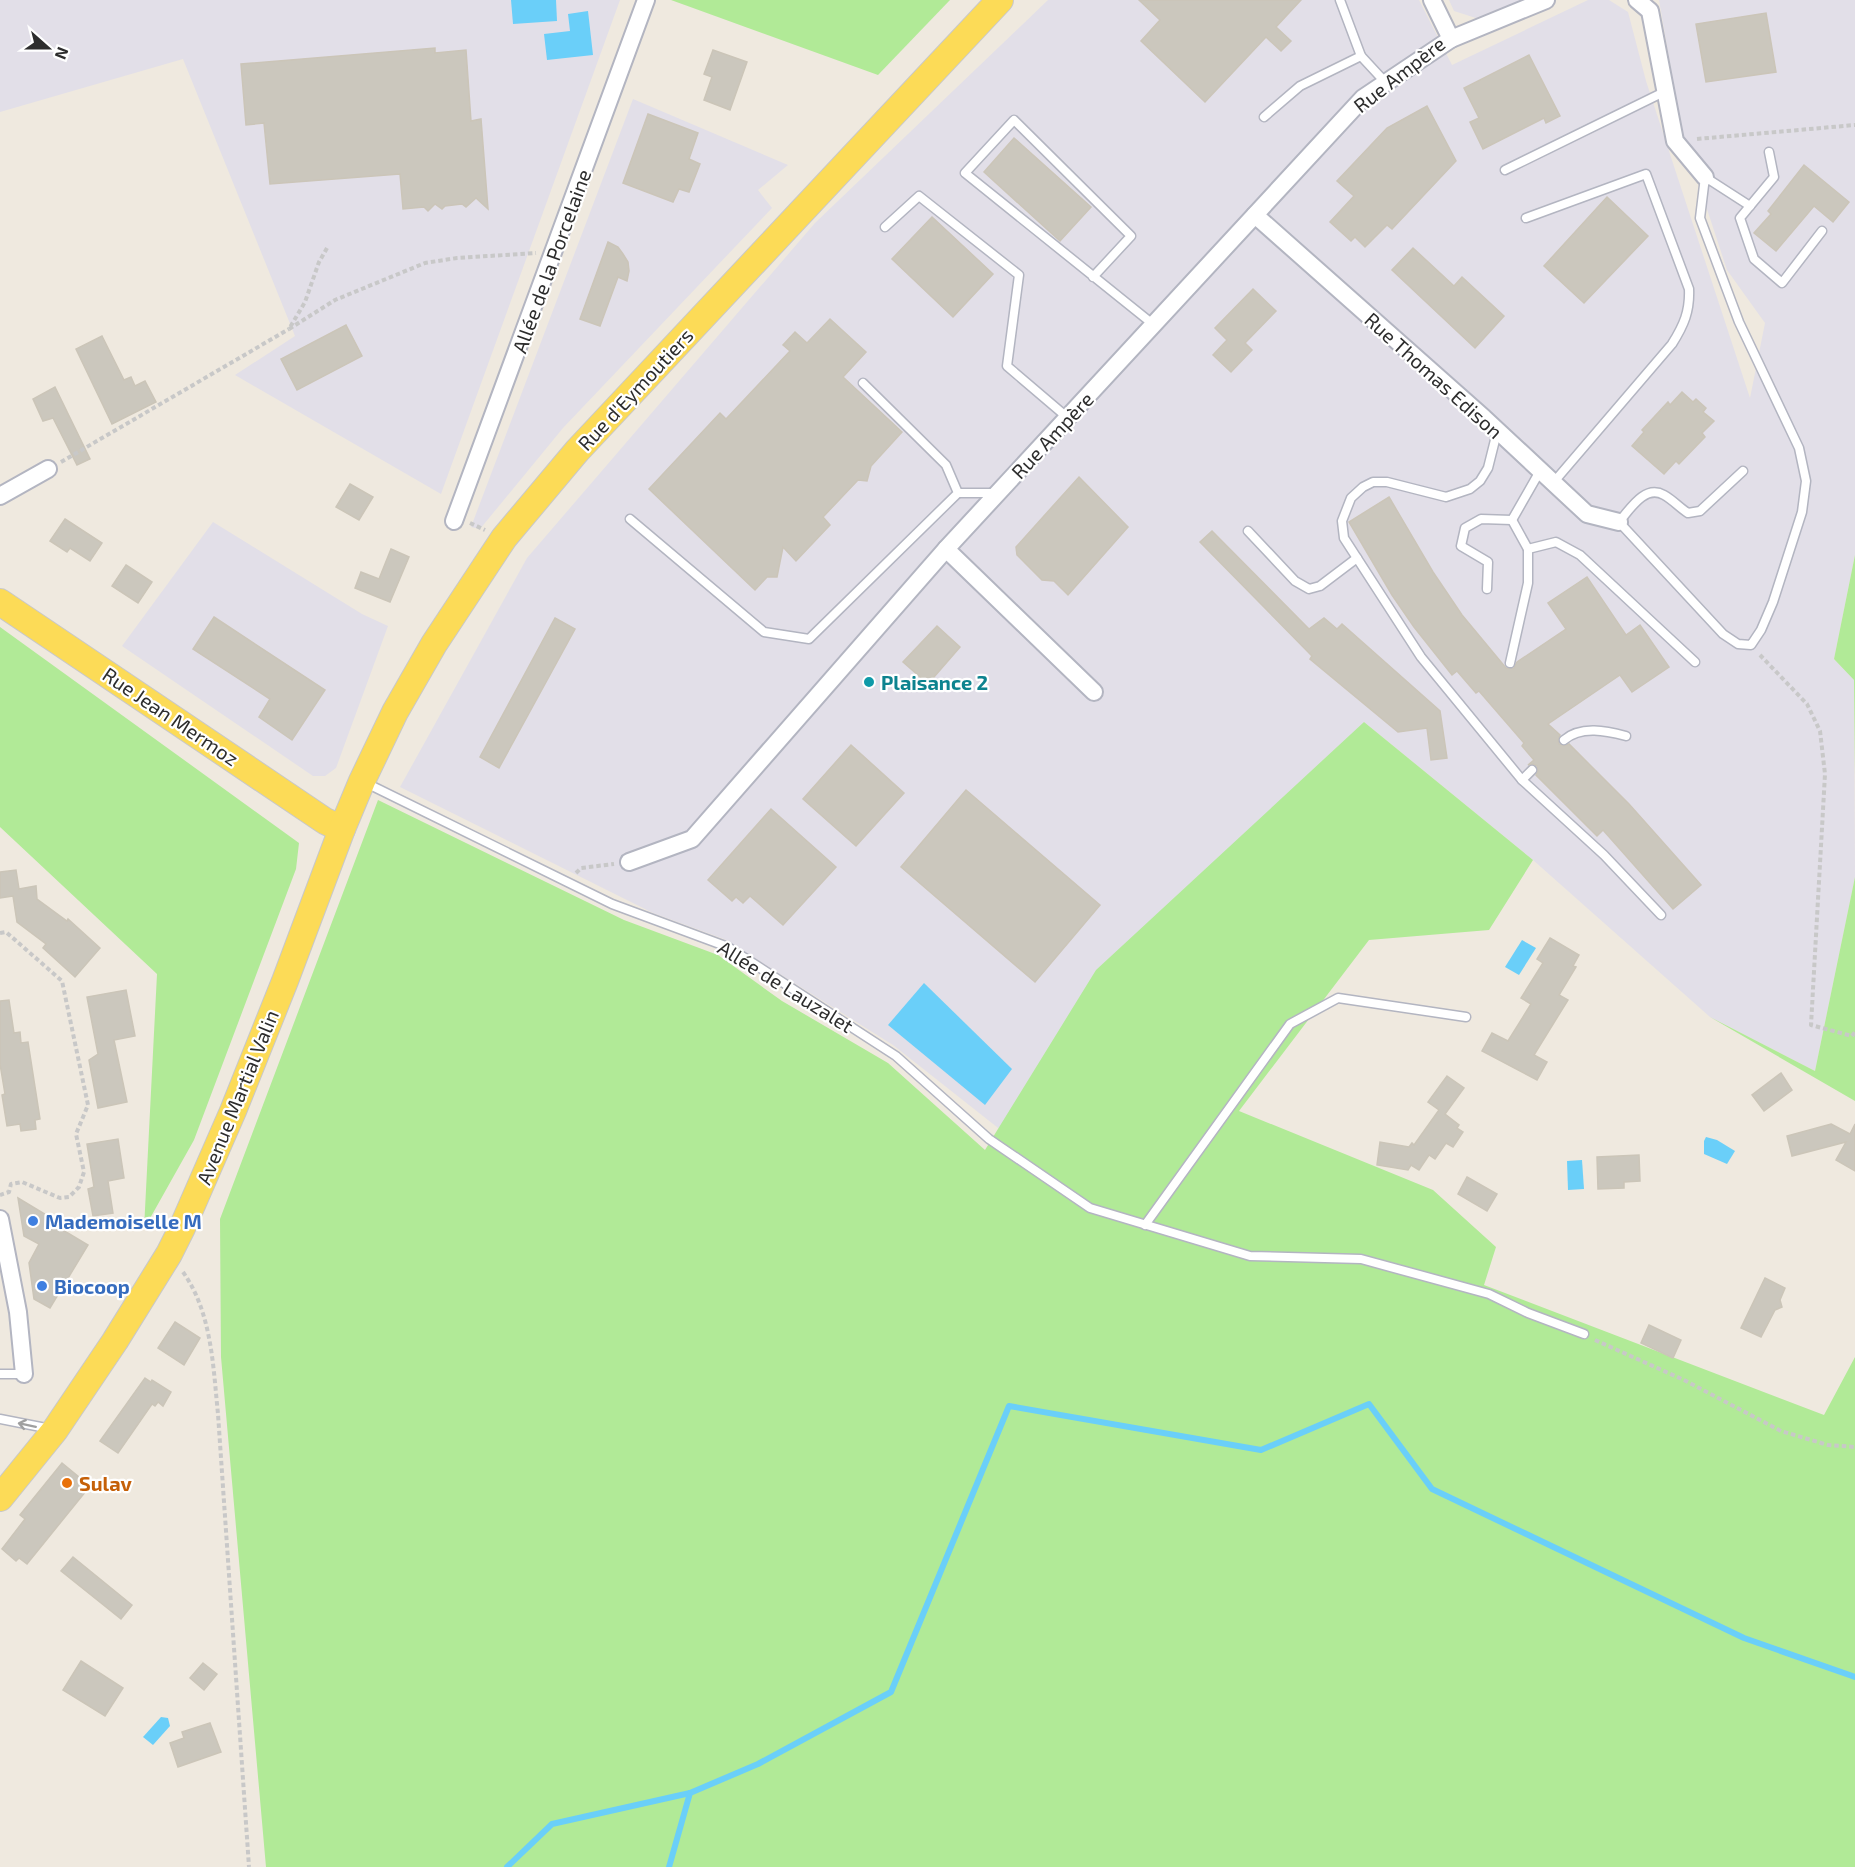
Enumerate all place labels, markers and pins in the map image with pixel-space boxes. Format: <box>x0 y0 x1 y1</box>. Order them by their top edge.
place label: Plaisance 2 <box>881 670 988 694</box>
marker: Plaisance 2 <box>862 675 876 689</box>
place label: Mademoiselle M <box>45 1209 202 1233</box>
marker: Mademoiselle M <box>26 1214 40 1228</box>
place label: Biocoop <box>54 1274 130 1298</box>
marker: Biocoop <box>35 1279 49 1293</box>
place label: Sulav <box>79 1471 132 1495</box>
marker: Sulav <box>60 1476 74 1490</box>

